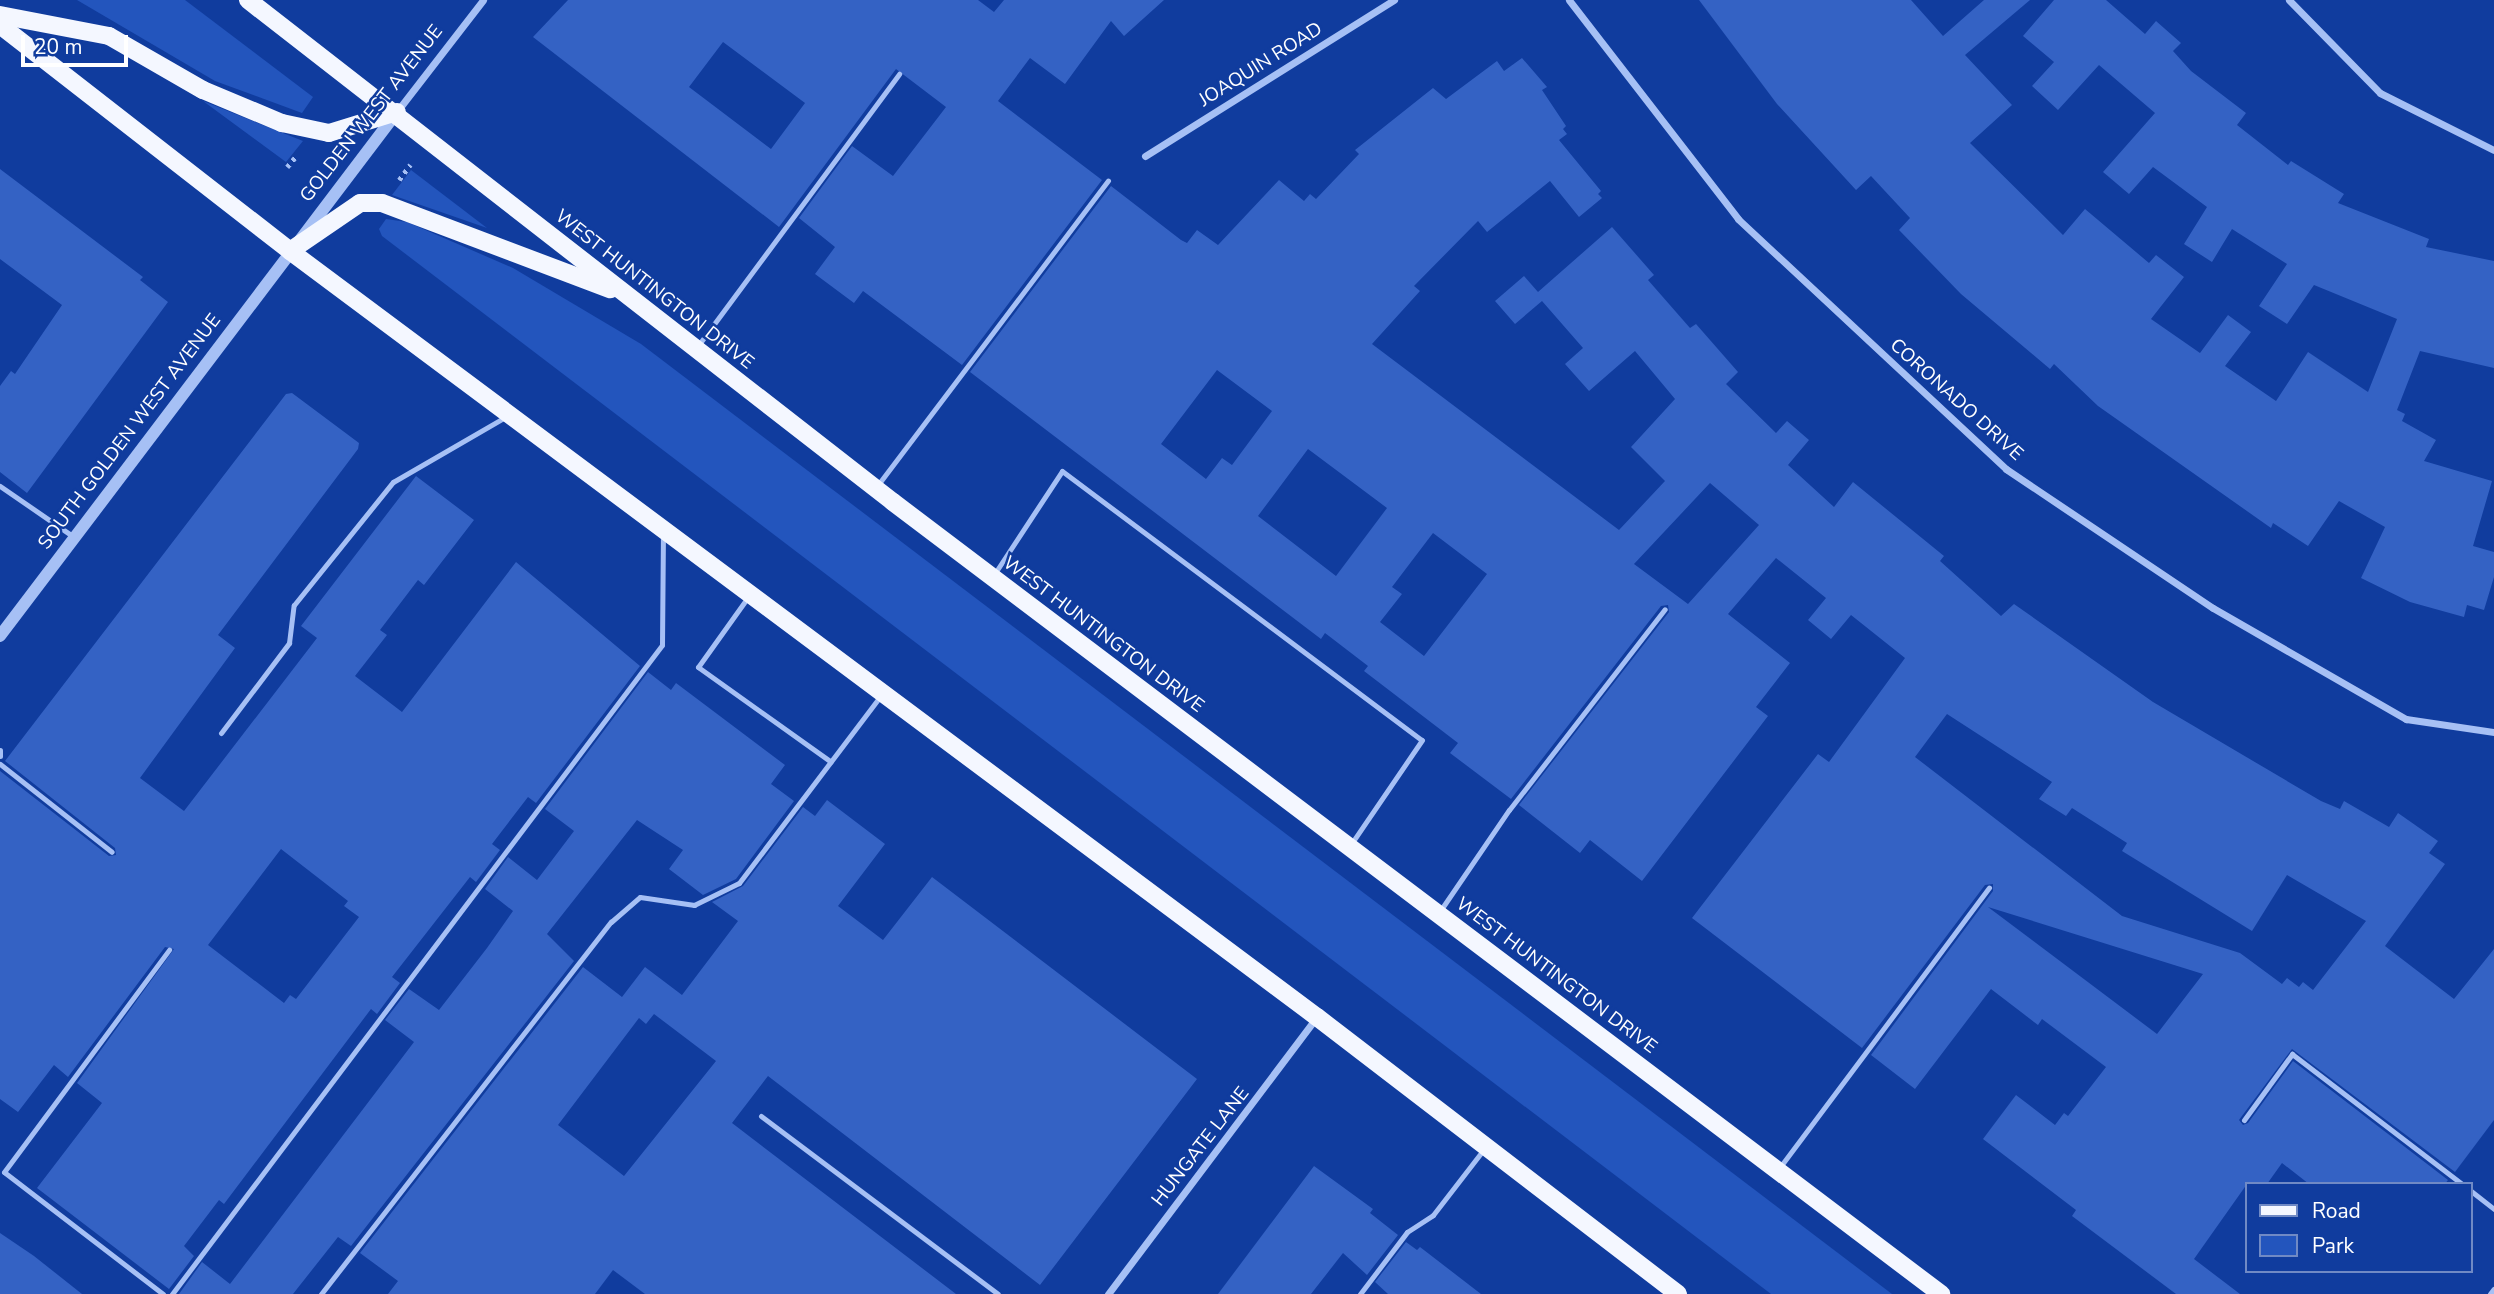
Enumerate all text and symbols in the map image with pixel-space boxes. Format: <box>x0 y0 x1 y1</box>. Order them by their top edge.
street label: JOAQUIN ROAD <box>1195 18 1327 112</box>
scale bar <box>24 21 131 65</box>
street label: GOLDEN WEST AVENUE <box>296 21 448 207</box>
text: 20 m <box>34 33 83 61</box>
street label: WEST HUNTINGTON DRIVE <box>550 205 758 375</box>
street label: SOUTH GOLDEN WEST AVENUE <box>34 310 226 554</box>
street label: CORONADO DRIVE <box>1885 334 2027 466</box>
street label: WEST HUNTINGTON DRIVE <box>998 552 1208 718</box>
street label: WEST HUNTINGTON DRIVE <box>1451 893 1661 1059</box>
street label: HUNGATE LANE <box>1147 1083 1255 1211</box>
legend <box>2246 1182 2473 1273</box>
text: Road <box>2312 1197 2361 1225</box>
text: Park <box>2312 1232 2354 1260</box>

